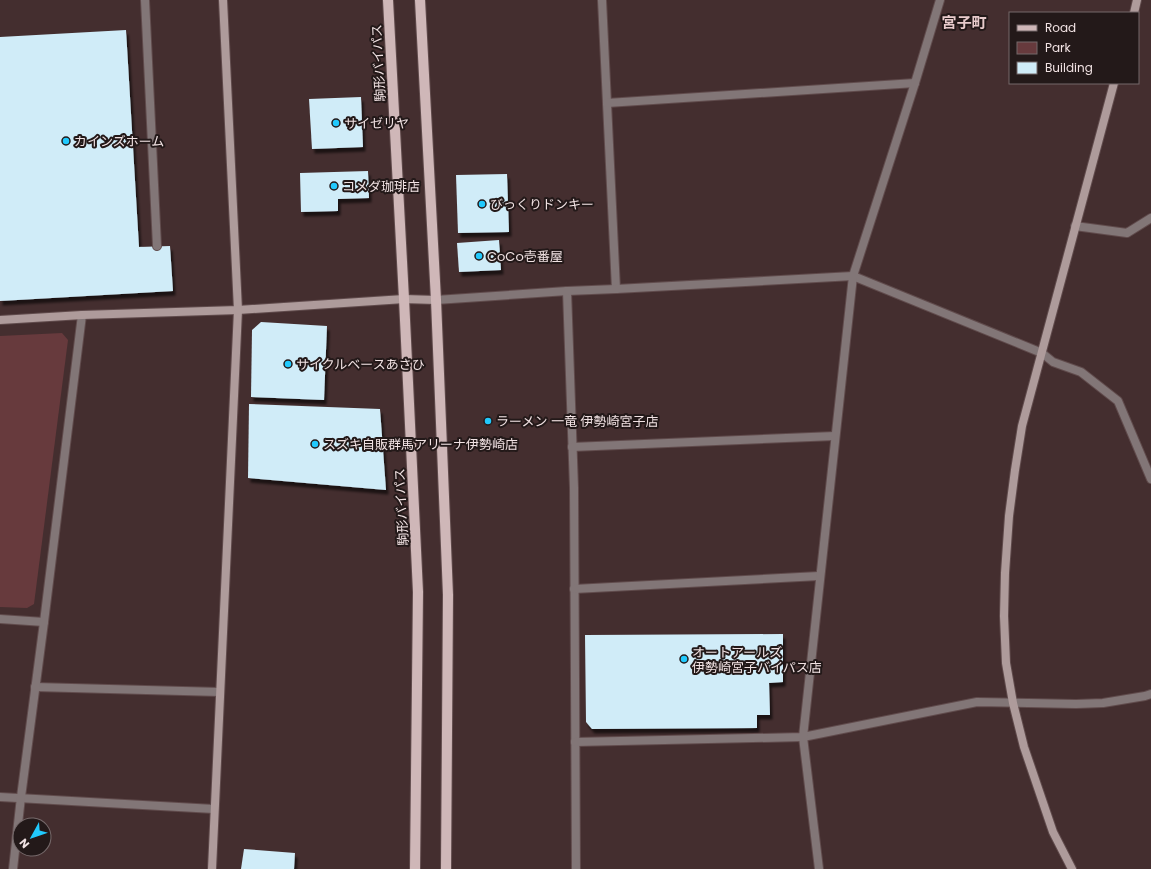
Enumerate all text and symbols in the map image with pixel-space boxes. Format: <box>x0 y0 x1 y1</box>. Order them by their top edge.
district label: 宮子町 <box>941 12 987 33</box>
legend <box>1009 12 1139 84</box>
text: Road <box>1045 19 1076 36</box>
street label: 駒形バイパス <box>367 24 390 102</box>
text: Park <box>1045 39 1072 56</box>
text: Building <box>1045 59 1093 76</box>
place label: サイゼリヤ <box>344 114 409 133</box>
marker: サイゼリヤ <box>331 118 341 128</box>
place label: カインズホーム <box>74 132 164 151</box>
marker: カインズホーム <box>61 136 71 146</box>
place label: コメダ珈琲店 <box>342 177 420 196</box>
marker: コメダ珈琲店 <box>329 181 339 191</box>
place label: びっくりドンキー <box>490 195 594 214</box>
marker: びっくりドンキー <box>477 199 487 209</box>
place label: CoCo壱番屋 <box>487 247 563 266</box>
marker: CoCo壱番屋 <box>474 251 484 261</box>
place label: サイクルベースあさひ <box>296 355 425 374</box>
marker: サイクルベースあさひ <box>283 359 293 369</box>
place label: ラーメン 一竜 伊勢崎宮子店 <box>496 412 658 431</box>
marker: ラーメン 一竜 伊勢崎宮子店 <box>483 416 493 426</box>
place label: スズキ自販群馬アリーナ伊勢崎店 <box>323 435 518 454</box>
marker: スズキ自販群馬アリーナ伊勢崎店 <box>310 439 320 449</box>
street label: 駒形バイパス <box>390 468 413 546</box>
place label: オートアールズ 伊勢崎宮子バイパス店 <box>692 643 822 677</box>
marker: オートアールズ 伊勢崎宮子バイパス店 <box>679 654 689 664</box>
north arrow <box>12 817 52 857</box>
text: N <box>16 835 33 852</box>

